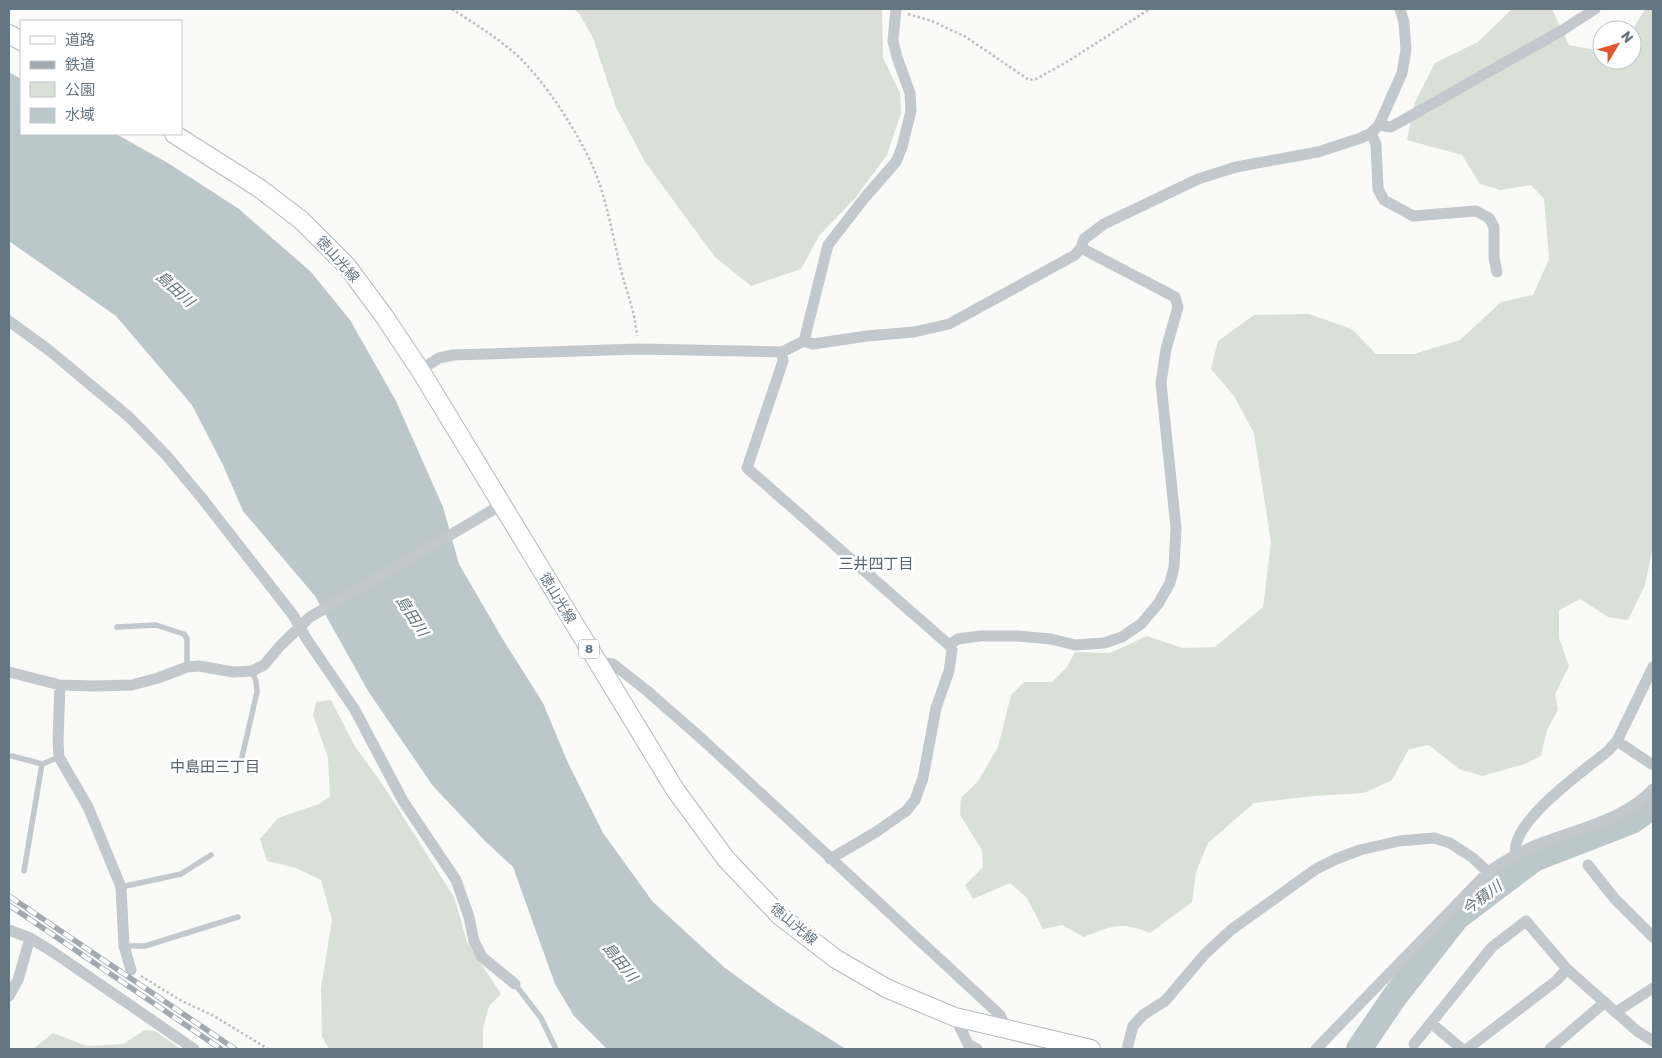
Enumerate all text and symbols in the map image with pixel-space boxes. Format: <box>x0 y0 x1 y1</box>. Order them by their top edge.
legend <box>20 20 182 135</box>
north arrow <box>1592 20 1642 70</box>
text: N <box>1617 28 1637 47</box>
text: 道路 <box>65 31 95 49</box>
text: 鉄道 <box>65 56 95 74</box>
text: 公園 <box>65 81 95 99</box>
text: 水域 <box>65 106 95 124</box>
street label: 徳山光線 <box>313 233 363 286</box>
water label: 島田川 <box>152 267 199 312</box>
district label: 三井四丁目 <box>838 555 914 573</box>
street label: 徳山光線 <box>536 570 579 627</box>
water label: 島田川 <box>392 592 433 641</box>
road number: 8 <box>579 640 599 659</box>
district label: 中島田三丁目 <box>170 758 260 776</box>
water label: 今積川 <box>1459 876 1507 919</box>
street label: 徳山光線 <box>767 900 821 949</box>
water label: 島田川 <box>599 939 642 987</box>

